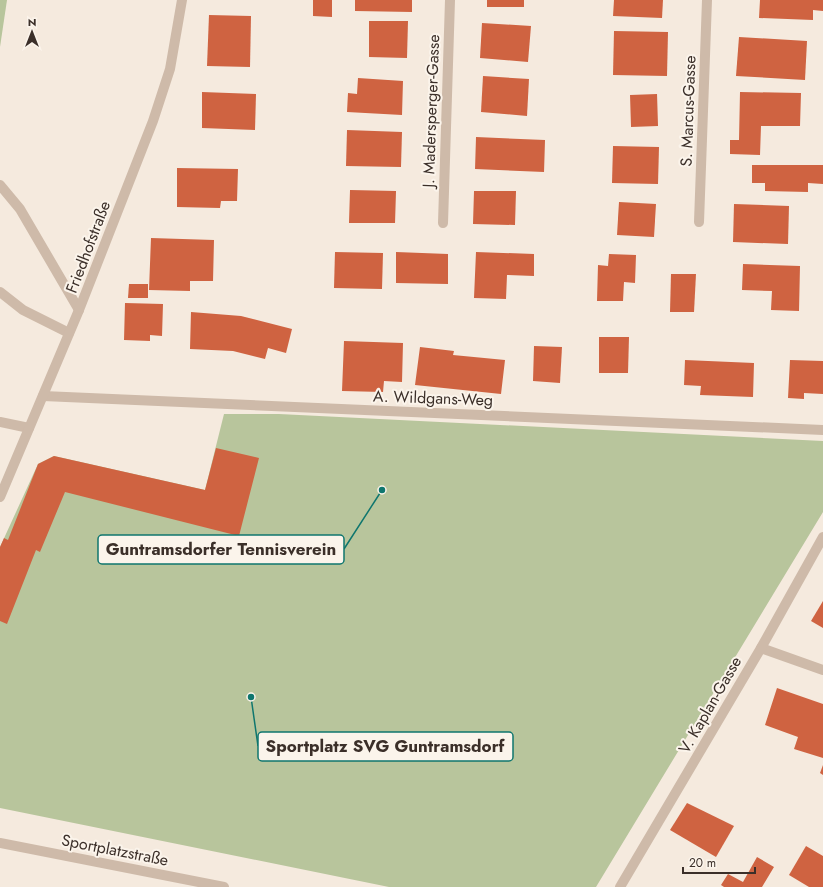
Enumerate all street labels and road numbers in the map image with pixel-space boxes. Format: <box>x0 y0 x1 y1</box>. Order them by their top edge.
street label: J. Madersperger-Gasse <box>417 34 445 190</box>
street label: S. Marcus-Gasse <box>675 55 701 167</box>
street label: Friedhofstraße <box>60 198 116 296</box>
street label: A. Wildgans-Weg <box>372 384 494 412</box>
street label: V. Kaplan-Gasse <box>673 652 747 758</box>
street label: Sportplatzstraße <box>60 828 170 872</box>

